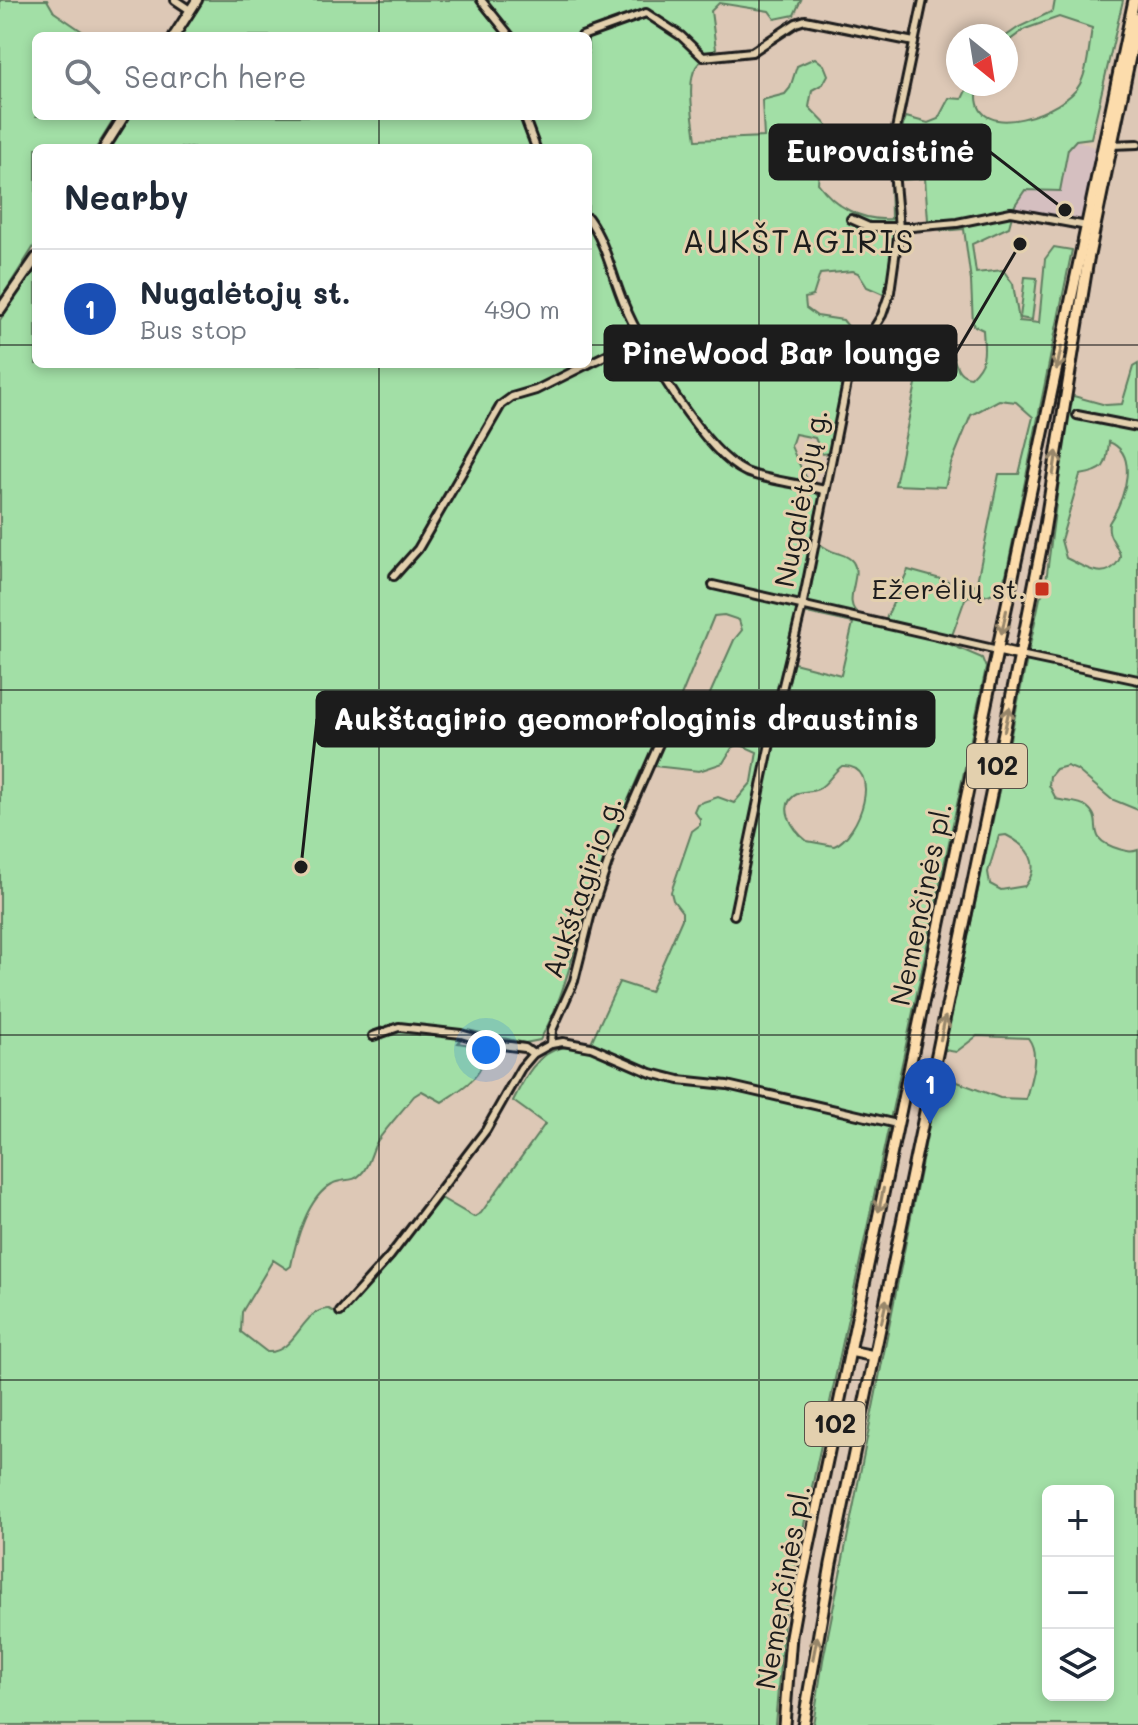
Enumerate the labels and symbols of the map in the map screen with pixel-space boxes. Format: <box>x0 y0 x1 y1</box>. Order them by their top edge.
north arrow <box>946 24 1018 96</box>
callout: Eurovaistinė <box>770 125 990 179</box>
text: Eurovaistinė <box>786 130 974 170</box>
district label: AUKŠTAGIRIS <box>682 219 916 261</box>
callout: PineWood Bar lounge <box>605 326 956 380</box>
text: PineWood Bar lounge <box>621 332 941 372</box>
one-way arrow <box>1051 345 1066 370</box>
street label: Nugalėtojų g. <box>765 405 835 590</box>
one-way arrow <box>1048 451 1063 476</box>
place label: Ežerėlių st. <box>872 570 1026 606</box>
marker: Ežerėlių st. <box>1033 580 1051 598</box>
one-way arrow <box>996 609 1011 634</box>
callout: Aukštagirio geomorfologinis draustinis <box>317 692 934 746</box>
text: Aukštagirio geomorfologinis draustinis <box>333 698 919 738</box>
one-way arrow <box>1000 706 1015 732</box>
road number: 102 <box>967 744 1027 788</box>
street label: Aukštagirio g. <box>533 791 629 983</box>
street label: Nemenčinės pl. <box>881 799 959 1009</box>
one-way arrow <box>936 1016 951 1041</box>
your location <box>466 1030 506 1070</box>
pin: 1 <box>904 1058 956 1124</box>
one-way arrow <box>873 1187 888 1213</box>
one-way arrow <box>877 1299 892 1324</box>
road number: 102 <box>805 1402 865 1446</box>
street label: Nemenčinės pl. <box>746 1482 818 1692</box>
one-way arrow <box>809 1636 824 1661</box>

